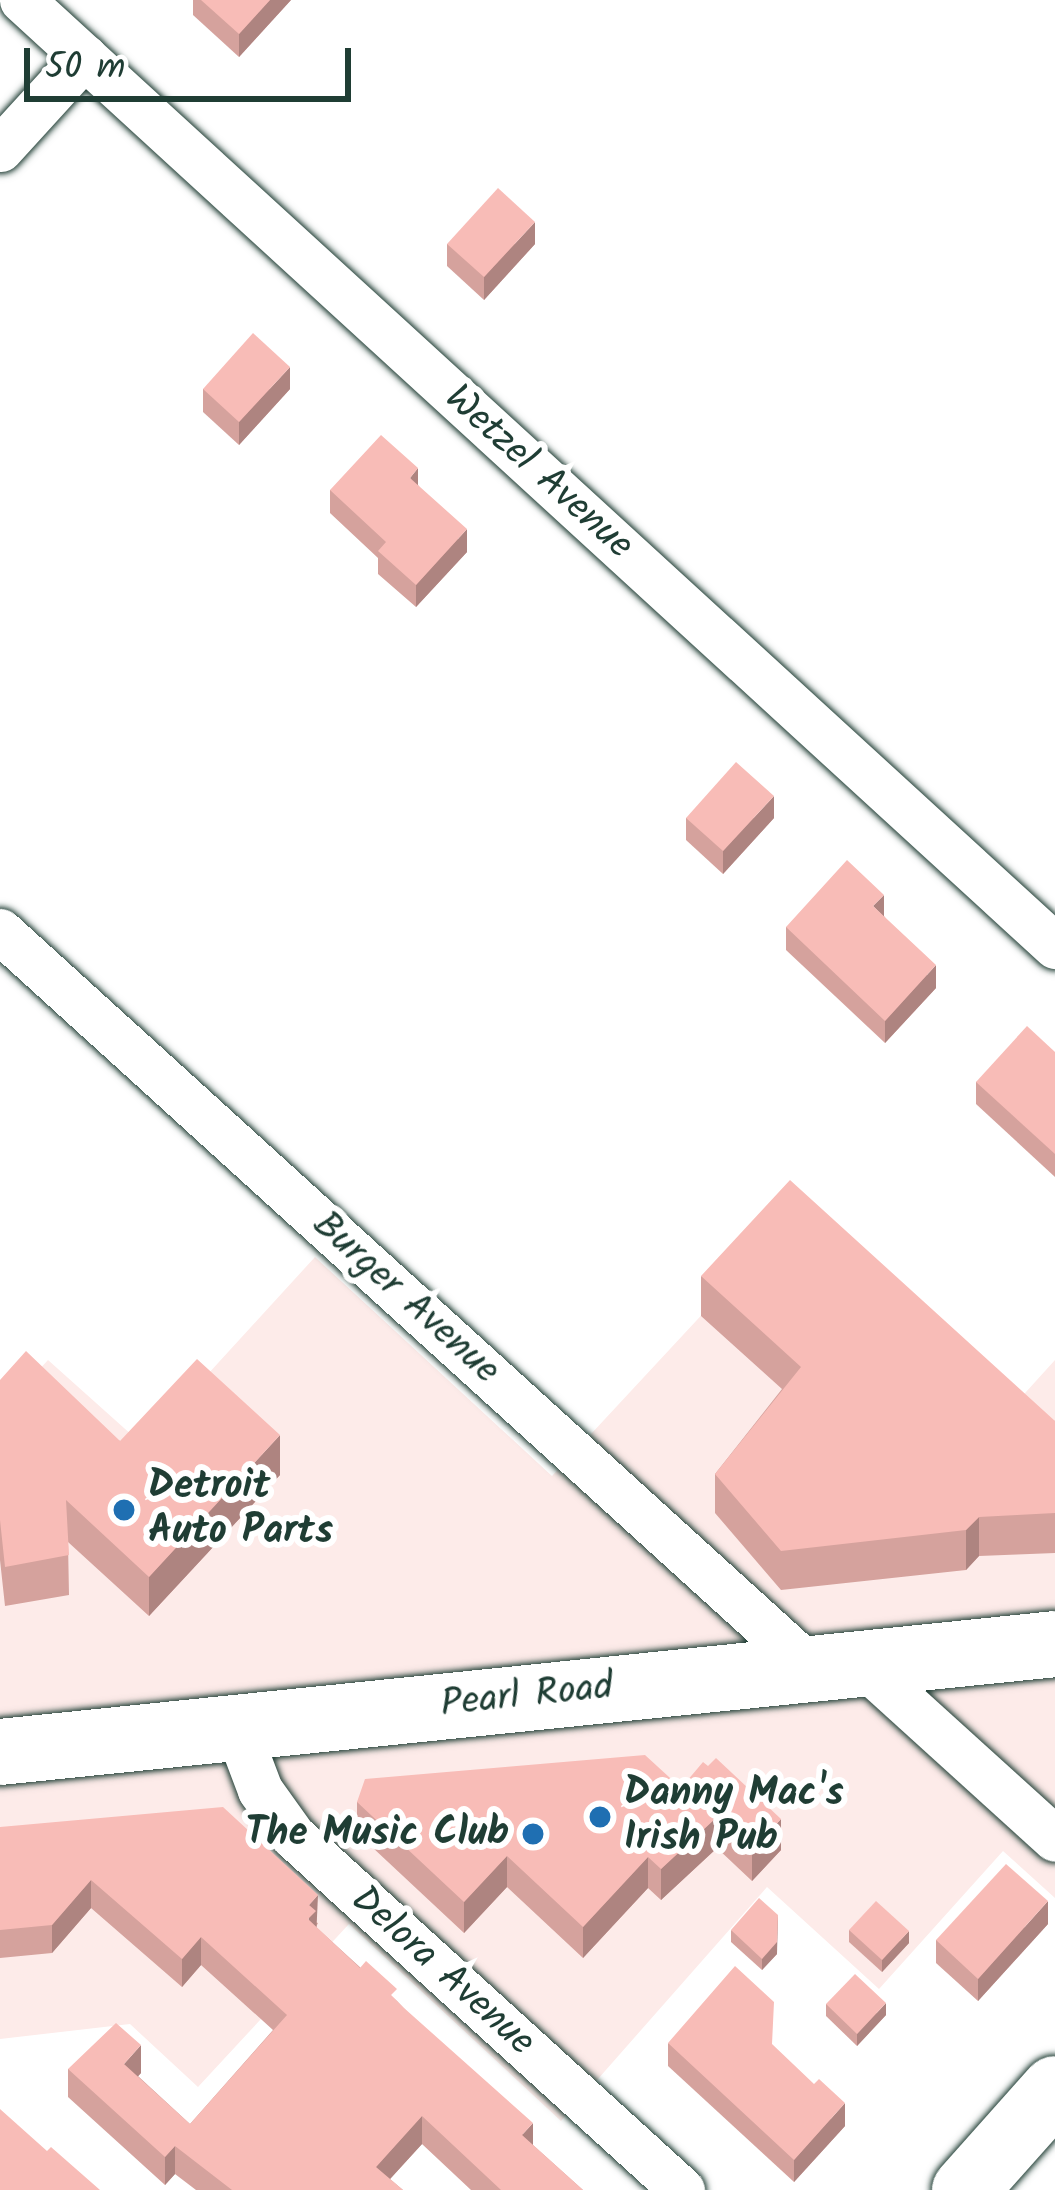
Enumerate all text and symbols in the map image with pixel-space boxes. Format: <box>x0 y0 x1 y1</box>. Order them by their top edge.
scale bar <box>30 24 357 98</box>
text: 50 m <box>45 40 125 97</box>
street label: Wetzel Avenue <box>434 376 642 570</box>
street label: Burger Avenue <box>302 1203 508 1395</box>
place label: Detroit Auto Parts <box>148 1465 333 1556</box>
marker: Detroit Auto Parts <box>111 1497 137 1523</box>
street label: Pearl Road <box>438 1665 616 1729</box>
place label: Danny Mac's Irish Pub <box>624 1772 844 1863</box>
marker: Danny Mac's Irish Pub <box>587 1804 613 1830</box>
place label: The Music Club <box>245 1811 509 1857</box>
marker: The Music Club <box>520 1821 546 1847</box>
street label: Delora Avenue <box>340 1877 544 2067</box>

